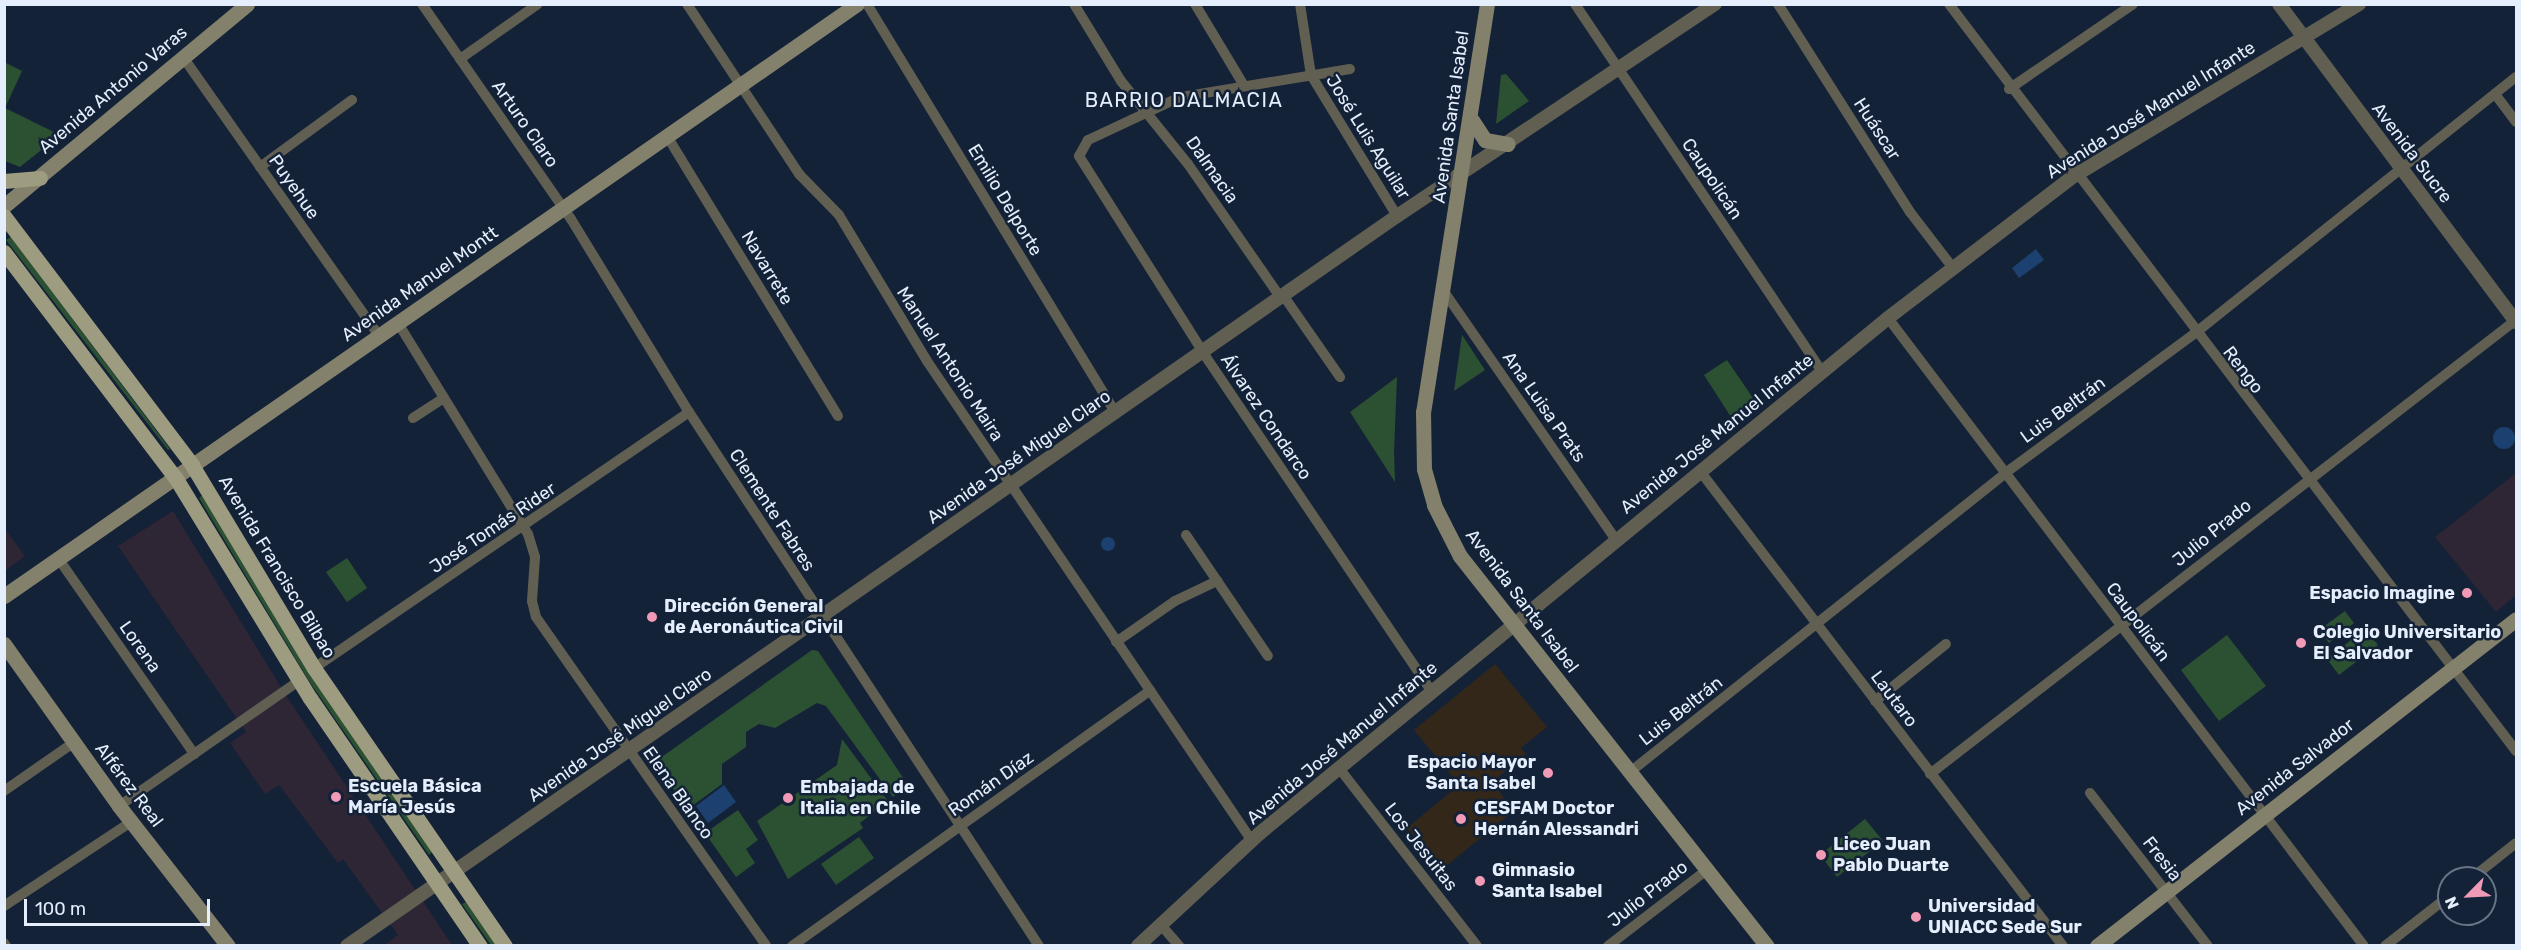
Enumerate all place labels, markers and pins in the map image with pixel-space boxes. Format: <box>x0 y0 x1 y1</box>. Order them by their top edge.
place label: Espacio Imagine <box>2309 582 2455 604</box>
marker: Espacio Imagine <box>2460 586 2474 600</box>
place label: Dirección General de Aeronáutica Civil <box>664 596 844 638</box>
marker: Dirección General de Aeronáutica Civil <box>645 610 659 624</box>
place label: Colegio Universitario El Salvador <box>2313 622 2501 664</box>
marker: Colegio Universitario El Salvador <box>2294 636 2308 650</box>
place label: Espacio Mayor Santa Isabel <box>1407 752 1536 795</box>
marker: Espacio Mayor Santa Isabel <box>1541 766 1555 780</box>
place label: Escuela Básica María Jesús <box>348 776 482 818</box>
place label: Embajada de Italia en Chile <box>800 777 921 820</box>
marker: Escuela Básica María Jesús <box>329 790 343 804</box>
marker: Embajada de Italia en Chile <box>781 791 795 805</box>
place label: CESFAM Doctor Hernán Alessandri <box>1474 798 1639 840</box>
marker: CESFAM Doctor Hernán Alessandri <box>1452 810 1470 828</box>
place label: Liceo Juan Pablo Duarte <box>1833 834 1949 876</box>
marker: Liceo Juan Pablo Duarte <box>1814 848 1828 862</box>
place label: Gimnasio Santa Isabel <box>1492 860 1602 902</box>
marker: Gimnasio Santa Isabel <box>1473 874 1487 888</box>
place label: Universidad UNIACC Sede Sur <box>1928 896 2082 938</box>
marker: Universidad UNIACC Sede Sur <box>1909 910 1923 924</box>

